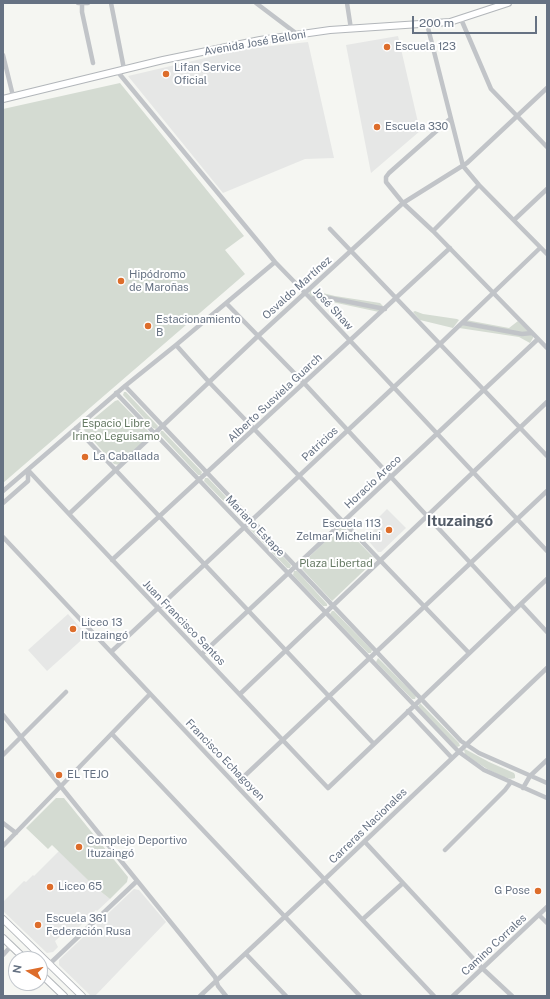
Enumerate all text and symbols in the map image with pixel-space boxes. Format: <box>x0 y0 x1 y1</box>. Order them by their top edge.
scale bar <box>414 8 539 34</box>
text: 200 m <box>419 16 454 30</box>
street label: Avenida José Belloni <box>203 28 307 58</box>
place label: Escuela 123 <box>395 40 456 54</box>
marker: Escuela 123 <box>382 42 392 52</box>
place label: Lifan Service Oficial <box>174 61 241 87</box>
marker: Lifan Service Oficial <box>161 69 171 79</box>
place label: Escuela 330 <box>385 120 448 134</box>
marker: Escuela 330 <box>372 122 382 132</box>
street label: Osvaldo Martínez <box>260 254 334 322</box>
place label: Hipódromo de Maroñas <box>129 268 189 294</box>
marker: Hipódromo de Maroñas <box>116 276 126 286</box>
street label: José Shaw <box>310 285 356 333</box>
place label: Estacionamiento B <box>156 313 241 339</box>
marker: Estacionamiento B <box>143 321 153 331</box>
street label: Alberto Susviela Guarch <box>225 351 325 445</box>
park label: Espacio Libre Irineo Leguisamo <box>72 417 160 443</box>
street label: Patricios <box>299 424 341 464</box>
place label: La Caballada <box>93 450 159 464</box>
marker: La Caballada <box>80 452 90 462</box>
street label: Horacio Areco <box>342 452 404 512</box>
street label: Mariano Estape <box>223 493 287 559</box>
district label: Ituzaingó <box>427 512 493 530</box>
place label: Escuela 113 Zelmar Michelini <box>296 517 381 543</box>
marker: Escuela 113 Zelmar Michelini <box>384 525 394 535</box>
park label: Plaza Libertad <box>299 557 373 571</box>
street label: Juan Francisco Santos <box>140 578 228 668</box>
place label: Liceo 13 Ituzaingó <box>81 616 128 642</box>
marker: Liceo 13 Ituzaingó <box>68 624 78 634</box>
street label: Francisco Echagoyen <box>183 716 267 804</box>
place label: EL TEJO <box>67 768 109 782</box>
marker: EL TEJO <box>54 770 64 780</box>
street label: Carreras Nacionales <box>326 785 410 867</box>
place label: Complejo Deportivo Ituzaingó <box>87 834 187 860</box>
marker: Complejo Deportivo Ituzaingó <box>74 842 84 852</box>
place label: Liceo 65 <box>58 880 102 894</box>
marker: Liceo 65 <box>45 882 55 892</box>
place label: G Pose <box>494 884 530 898</box>
marker: G Pose <box>533 886 543 896</box>
street label: Camino Corrales <box>459 911 529 979</box>
place label: Escuela 361 Federación Rusa <box>46 912 131 938</box>
marker: Escuela 361 Federación Rusa <box>33 920 43 930</box>
north arrow <box>8 951 48 991</box>
text: N <box>11 964 24 974</box>

